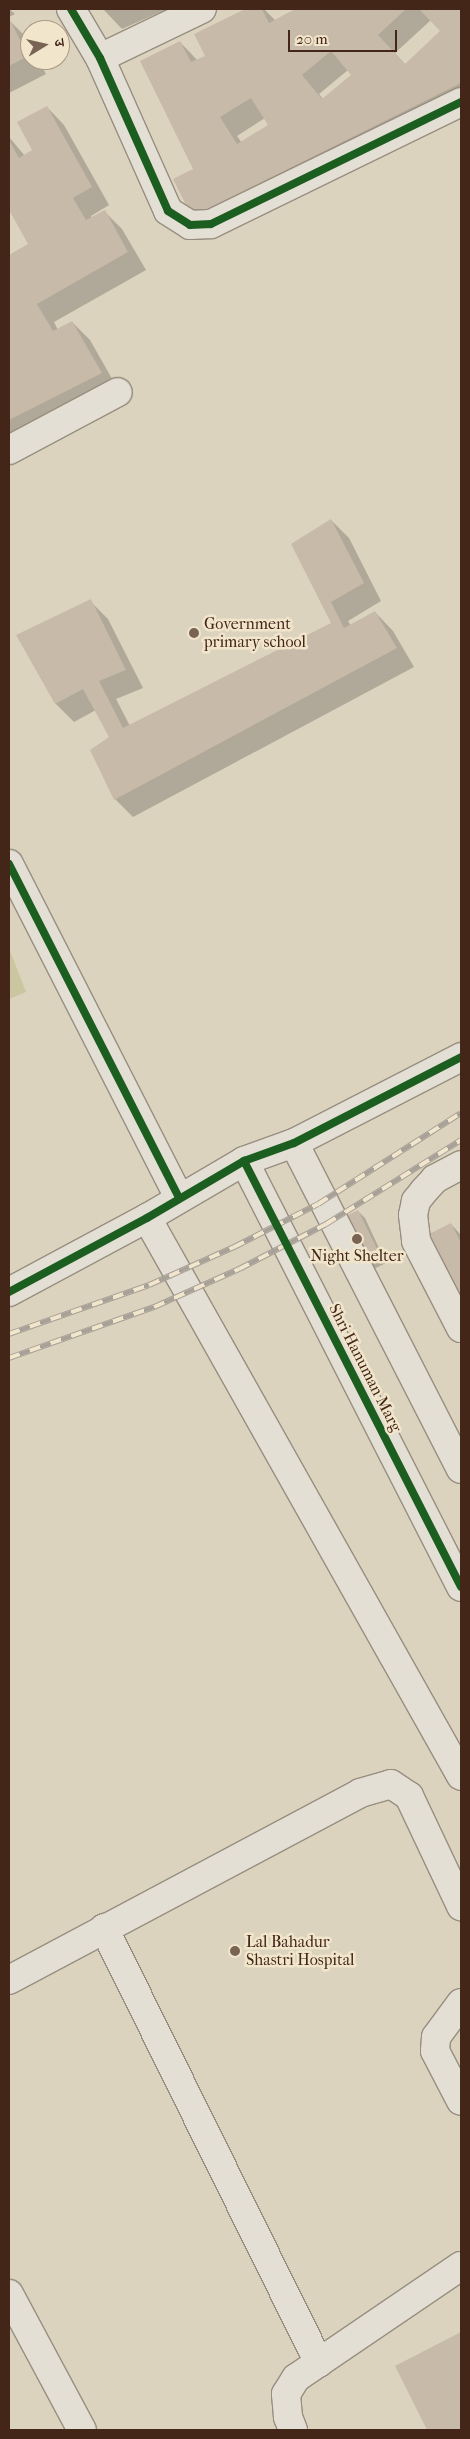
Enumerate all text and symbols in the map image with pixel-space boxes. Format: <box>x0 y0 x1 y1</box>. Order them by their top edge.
north arrow <box>20 20 70 70</box>
scale bar <box>290 20 399 52</box>
text: 20 m <box>296 30 328 48</box>
text: उ <box>50 38 68 48</box>
place label: Government primary school <box>204 614 306 652</box>
marker: Government primary school <box>188 627 200 639</box>
marker: Night Shelter <box>351 1233 363 1245</box>
place label: Night Shelter <box>311 1246 403 1266</box>
street label: Shri Hanuman Marg <box>324 1301 406 1435</box>
place label: Lal Bahadur Shastri Hospital <box>246 1932 354 1970</box>
marker: Lal Bahadur Shastri Hospital <box>228 1944 242 1958</box>

